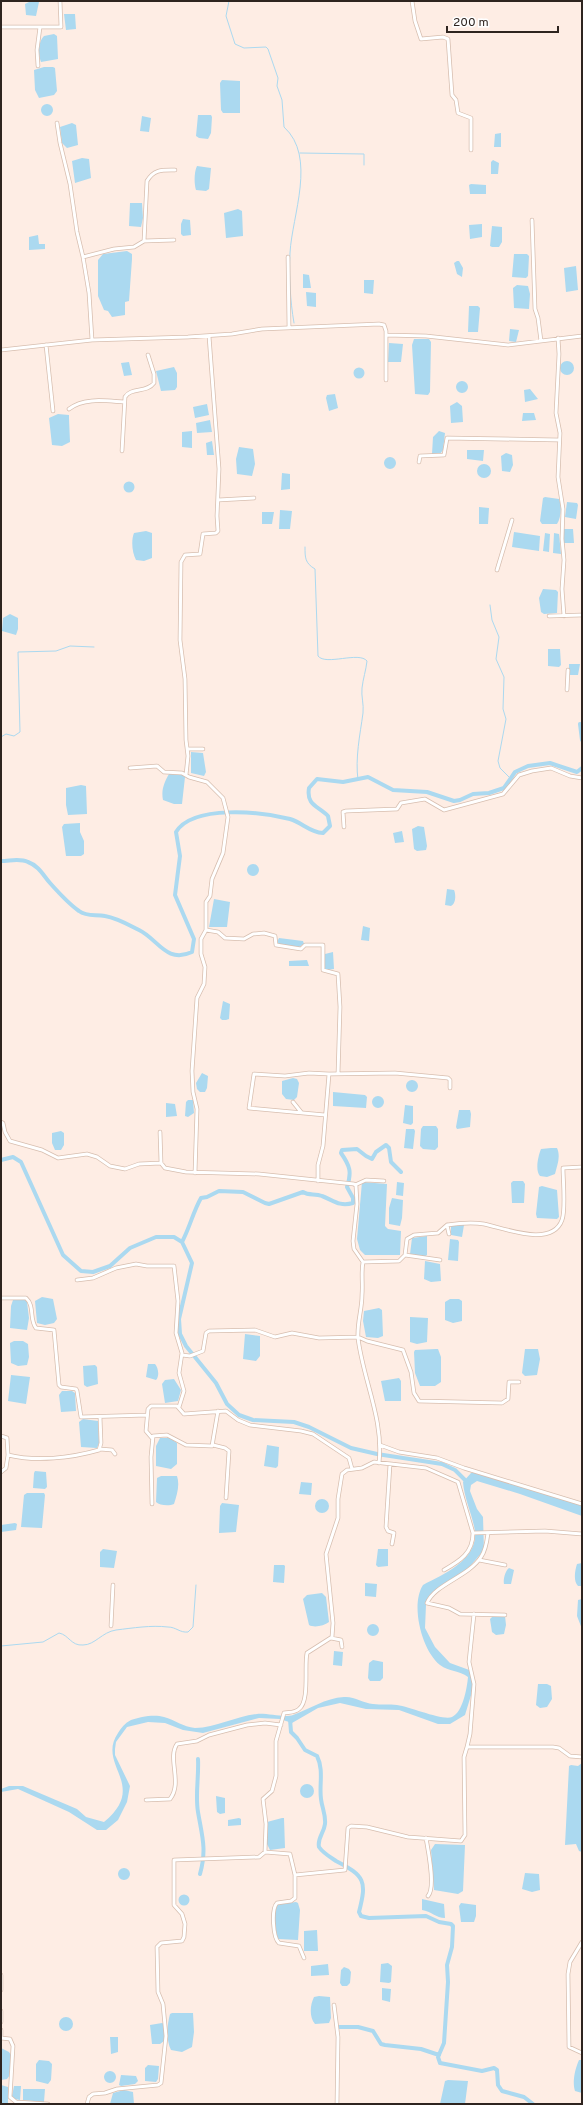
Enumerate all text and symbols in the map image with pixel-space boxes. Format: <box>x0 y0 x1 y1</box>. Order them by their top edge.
scale bar <box>447 8 558 34</box>
text: 200 m <box>453 15 489 31</box>

